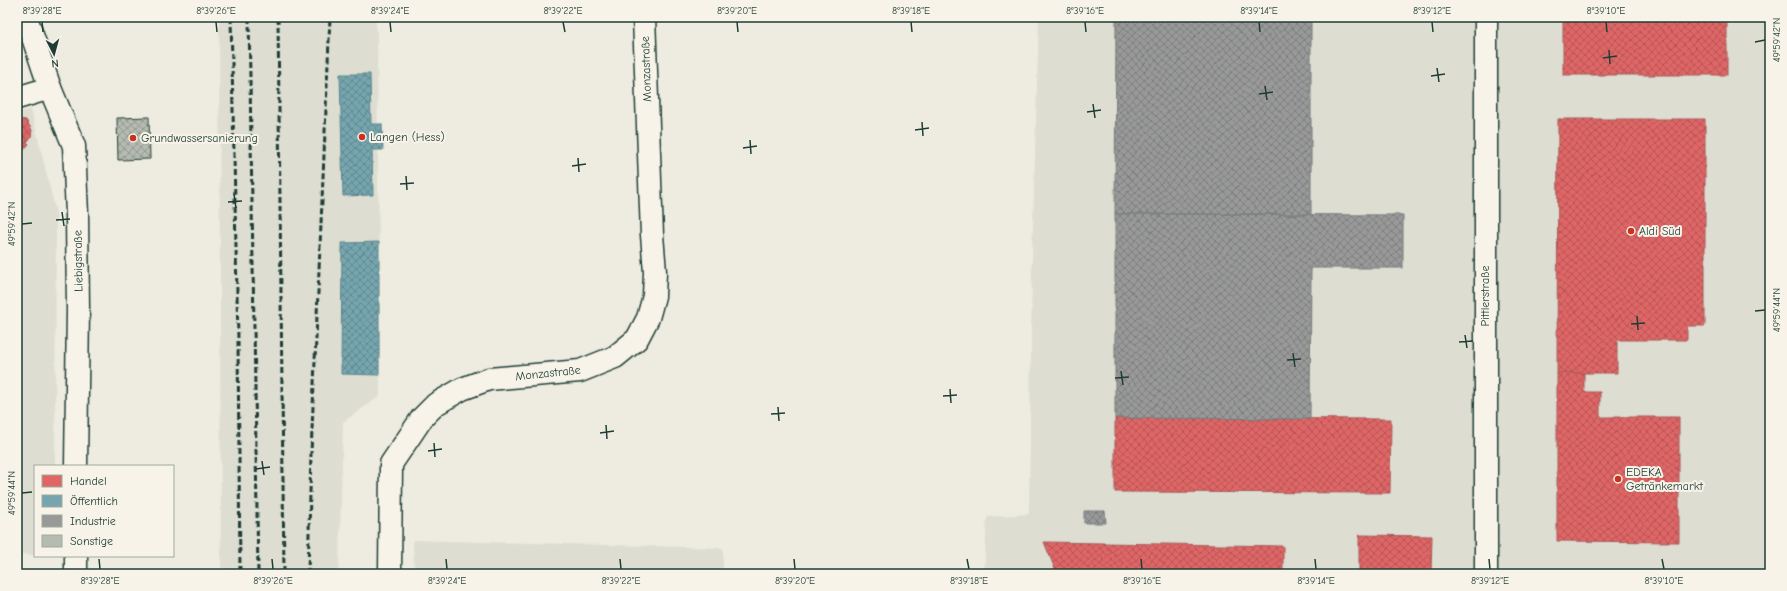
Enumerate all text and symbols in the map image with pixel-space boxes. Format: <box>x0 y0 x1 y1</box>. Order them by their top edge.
text: 8°39'28"E <box>22 5 62 17</box>
text: 8°39'26"E <box>196 5 236 17</box>
text: 8°39'24"E <box>371 5 409 17</box>
text: 8°39'22"E <box>543 5 583 17</box>
text: 8°39'20"E <box>717 5 757 17</box>
text: 8°39'18"E <box>892 5 930 17</box>
text: 8°39'16"E <box>1066 5 1104 17</box>
text: 8°39'14"E <box>1240 5 1278 17</box>
text: 8°39'12"E <box>1413 5 1451 17</box>
text: 8°39'10"E <box>1587 5 1625 17</box>
text: 49°59'42"N <box>1771 18 1783 62</box>
north arrow <box>34 34 74 74</box>
street label: Monzastraße <box>638 36 654 102</box>
text: N <box>51 57 59 70</box>
place label: Langen (Hess) <box>370 130 445 144</box>
place label: Grundwassersanierung <box>141 131 258 145</box>
marker: Langen (Hess) <box>357 132 367 142</box>
marker: Grundwassersanierung <box>128 133 138 143</box>
text: 49°59'42"N <box>6 202 18 246</box>
place label: Aldi Süd <box>1639 224 1681 238</box>
marker: Aldi Süd <box>1626 226 1636 236</box>
street label: Liebigstraße <box>70 230 86 292</box>
street label: Pittlerstraße <box>1478 265 1492 327</box>
text: 49°59'44"N <box>1771 288 1783 332</box>
street label: Monzastraße <box>515 363 581 383</box>
legend <box>34 465 174 557</box>
place label: EDEKA Getränkemarkt <box>1626 465 1704 493</box>
text: 49°59'44"N <box>6 471 18 515</box>
text: Handel <box>70 474 107 488</box>
marker: EDEKA Getränkemarkt <box>1613 474 1623 484</box>
text: Öffentlich <box>70 494 118 508</box>
text: Industrie <box>70 514 116 528</box>
text: Sonstige <box>70 534 113 548</box>
text: 8°39'28"E <box>80 575 120 587</box>
text: 8°39'26"E <box>253 575 293 587</box>
text: 8°39'24"E <box>428 575 466 587</box>
text: 8°39'22"E <box>601 575 641 587</box>
text: 8°39'20"E <box>775 575 815 587</box>
text: 8°39'18"E <box>950 575 988 587</box>
text: 8°39'16"E <box>1123 575 1161 587</box>
text: 8°39'14"E <box>1297 575 1335 587</box>
text: 8°39'12"E <box>1471 575 1509 587</box>
text: 8°39'10"E <box>1645 575 1683 587</box>

